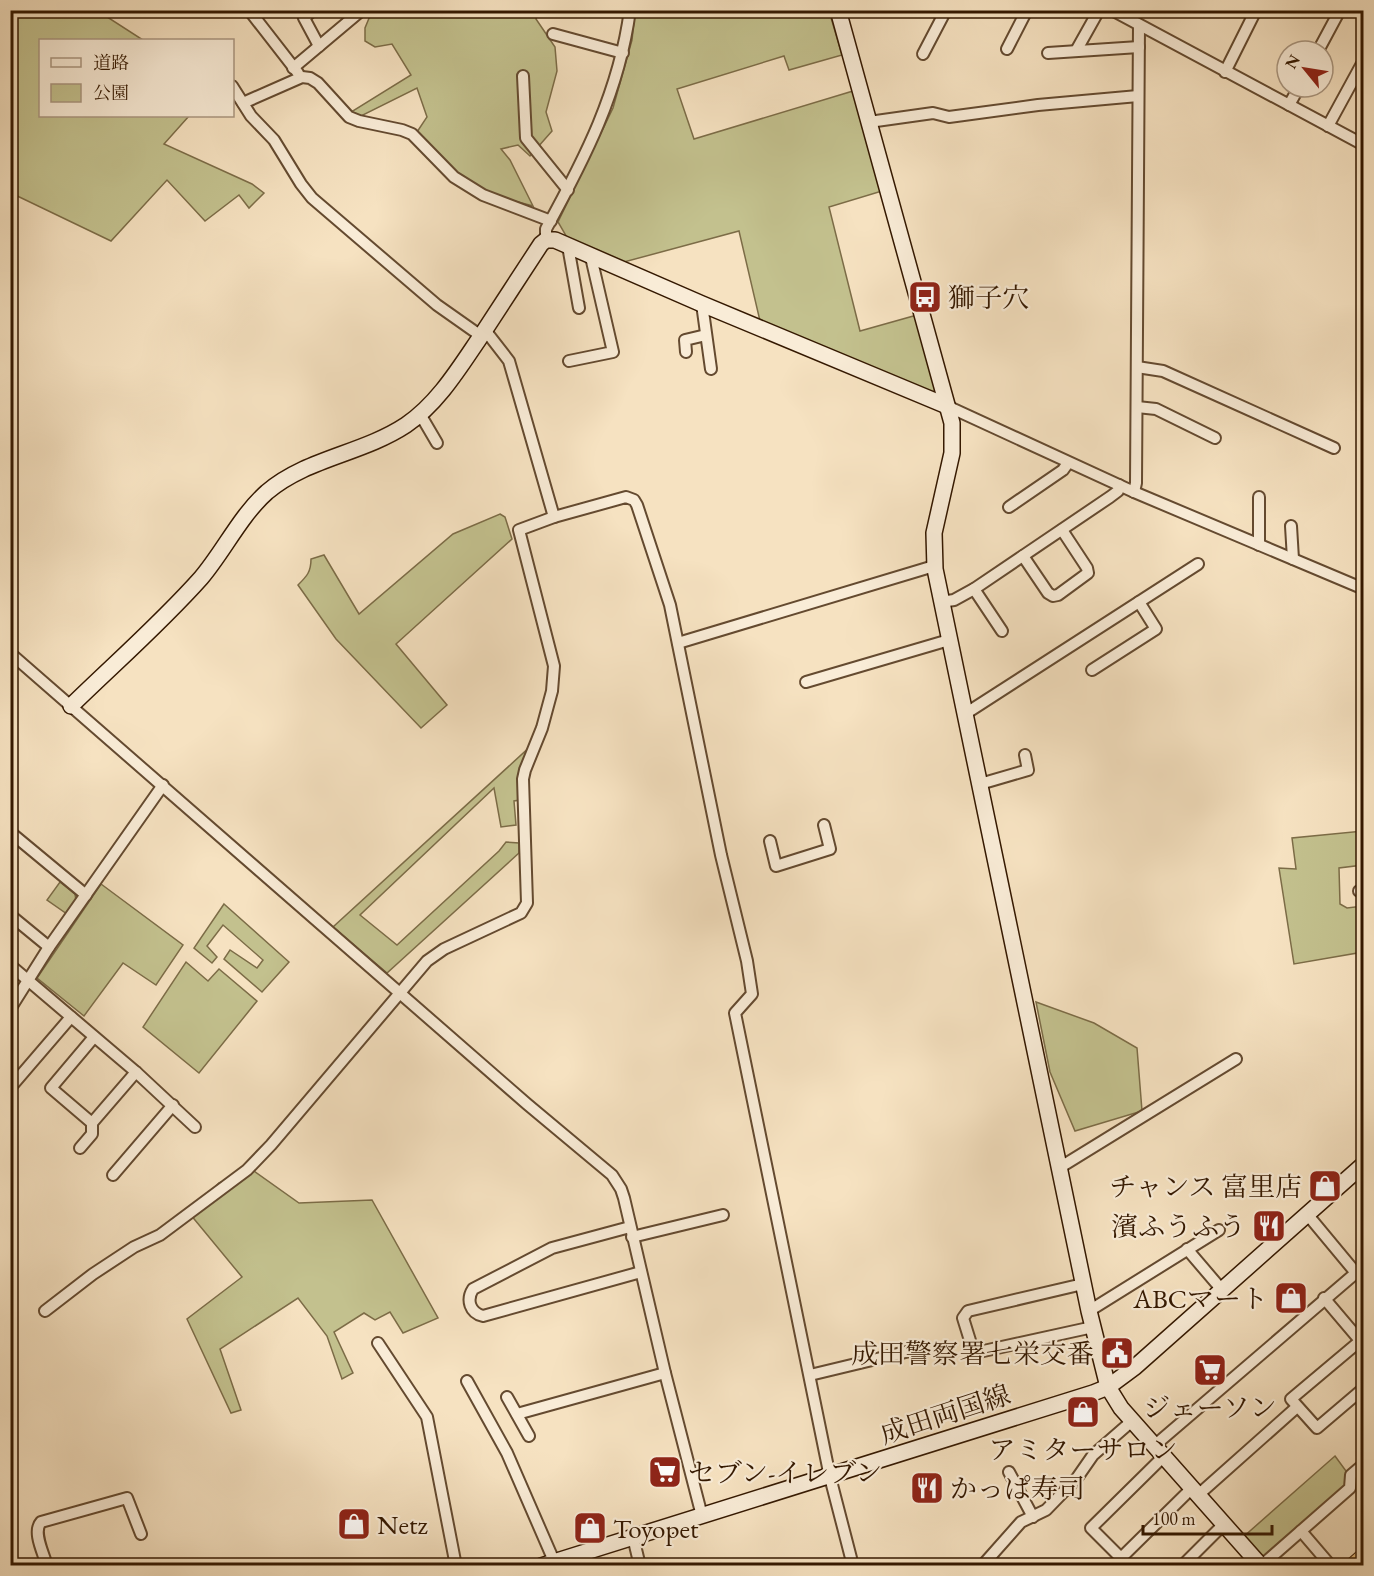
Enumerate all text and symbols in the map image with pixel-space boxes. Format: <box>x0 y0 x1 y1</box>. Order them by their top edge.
legend <box>39 39 234 117</box>
north arrow <box>1275 39 1335 99</box>
text: 道路 <box>93 51 129 74</box>
text: N <box>1280 51 1305 73</box>
text: 公園 <box>93 81 129 104</box>
bus stop icon: 獅子穴 <box>907 279 943 315</box>
place label: 獅子穴 <box>948 280 1029 315</box>
shop icon: チャンス 富里店 <box>1307 1168 1343 1204</box>
place label: チャンス 富里店 <box>1109 1169 1302 1204</box>
restaurant icon: 濱ふうふう <box>1251 1208 1287 1244</box>
place label: 濱ふうふう <box>1111 1209 1246 1244</box>
shop icon: ABCマート <box>1273 1280 1309 1316</box>
place label: ABCマート <box>1132 1281 1268 1316</box>
public building icon: 成田警察署七栄交番 <box>1099 1335 1135 1371</box>
place label: 成田警察署七栄交番 <box>851 1336 1094 1371</box>
supermarket icon: ジェーソン <box>1192 1352 1228 1388</box>
street label: 成田両国線 <box>875 1376 1015 1452</box>
place label: ジェーソン <box>1143 1390 1277 1425</box>
shop icon: アミターサロン <box>1065 1394 1101 1430</box>
place label: アミターサロン <box>989 1432 1178 1467</box>
supermarket icon: セブン-イレブン <box>647 1454 683 1490</box>
place label: セブン-イレブン <box>688 1455 882 1490</box>
restaurant icon: かっぱ寿司 <box>909 1470 945 1506</box>
place label: かっぱ寿司 <box>950 1471 1085 1506</box>
scale bar <box>1143 1498 1272 1536</box>
shop icon: Netz <box>336 1506 372 1542</box>
place label: Netz <box>377 1507 428 1542</box>
text: 100 m <box>1152 1507 1196 1530</box>
shop icon: Toyopet <box>572 1510 608 1546</box>
place label: Toyopet <box>613 1511 699 1546</box>

